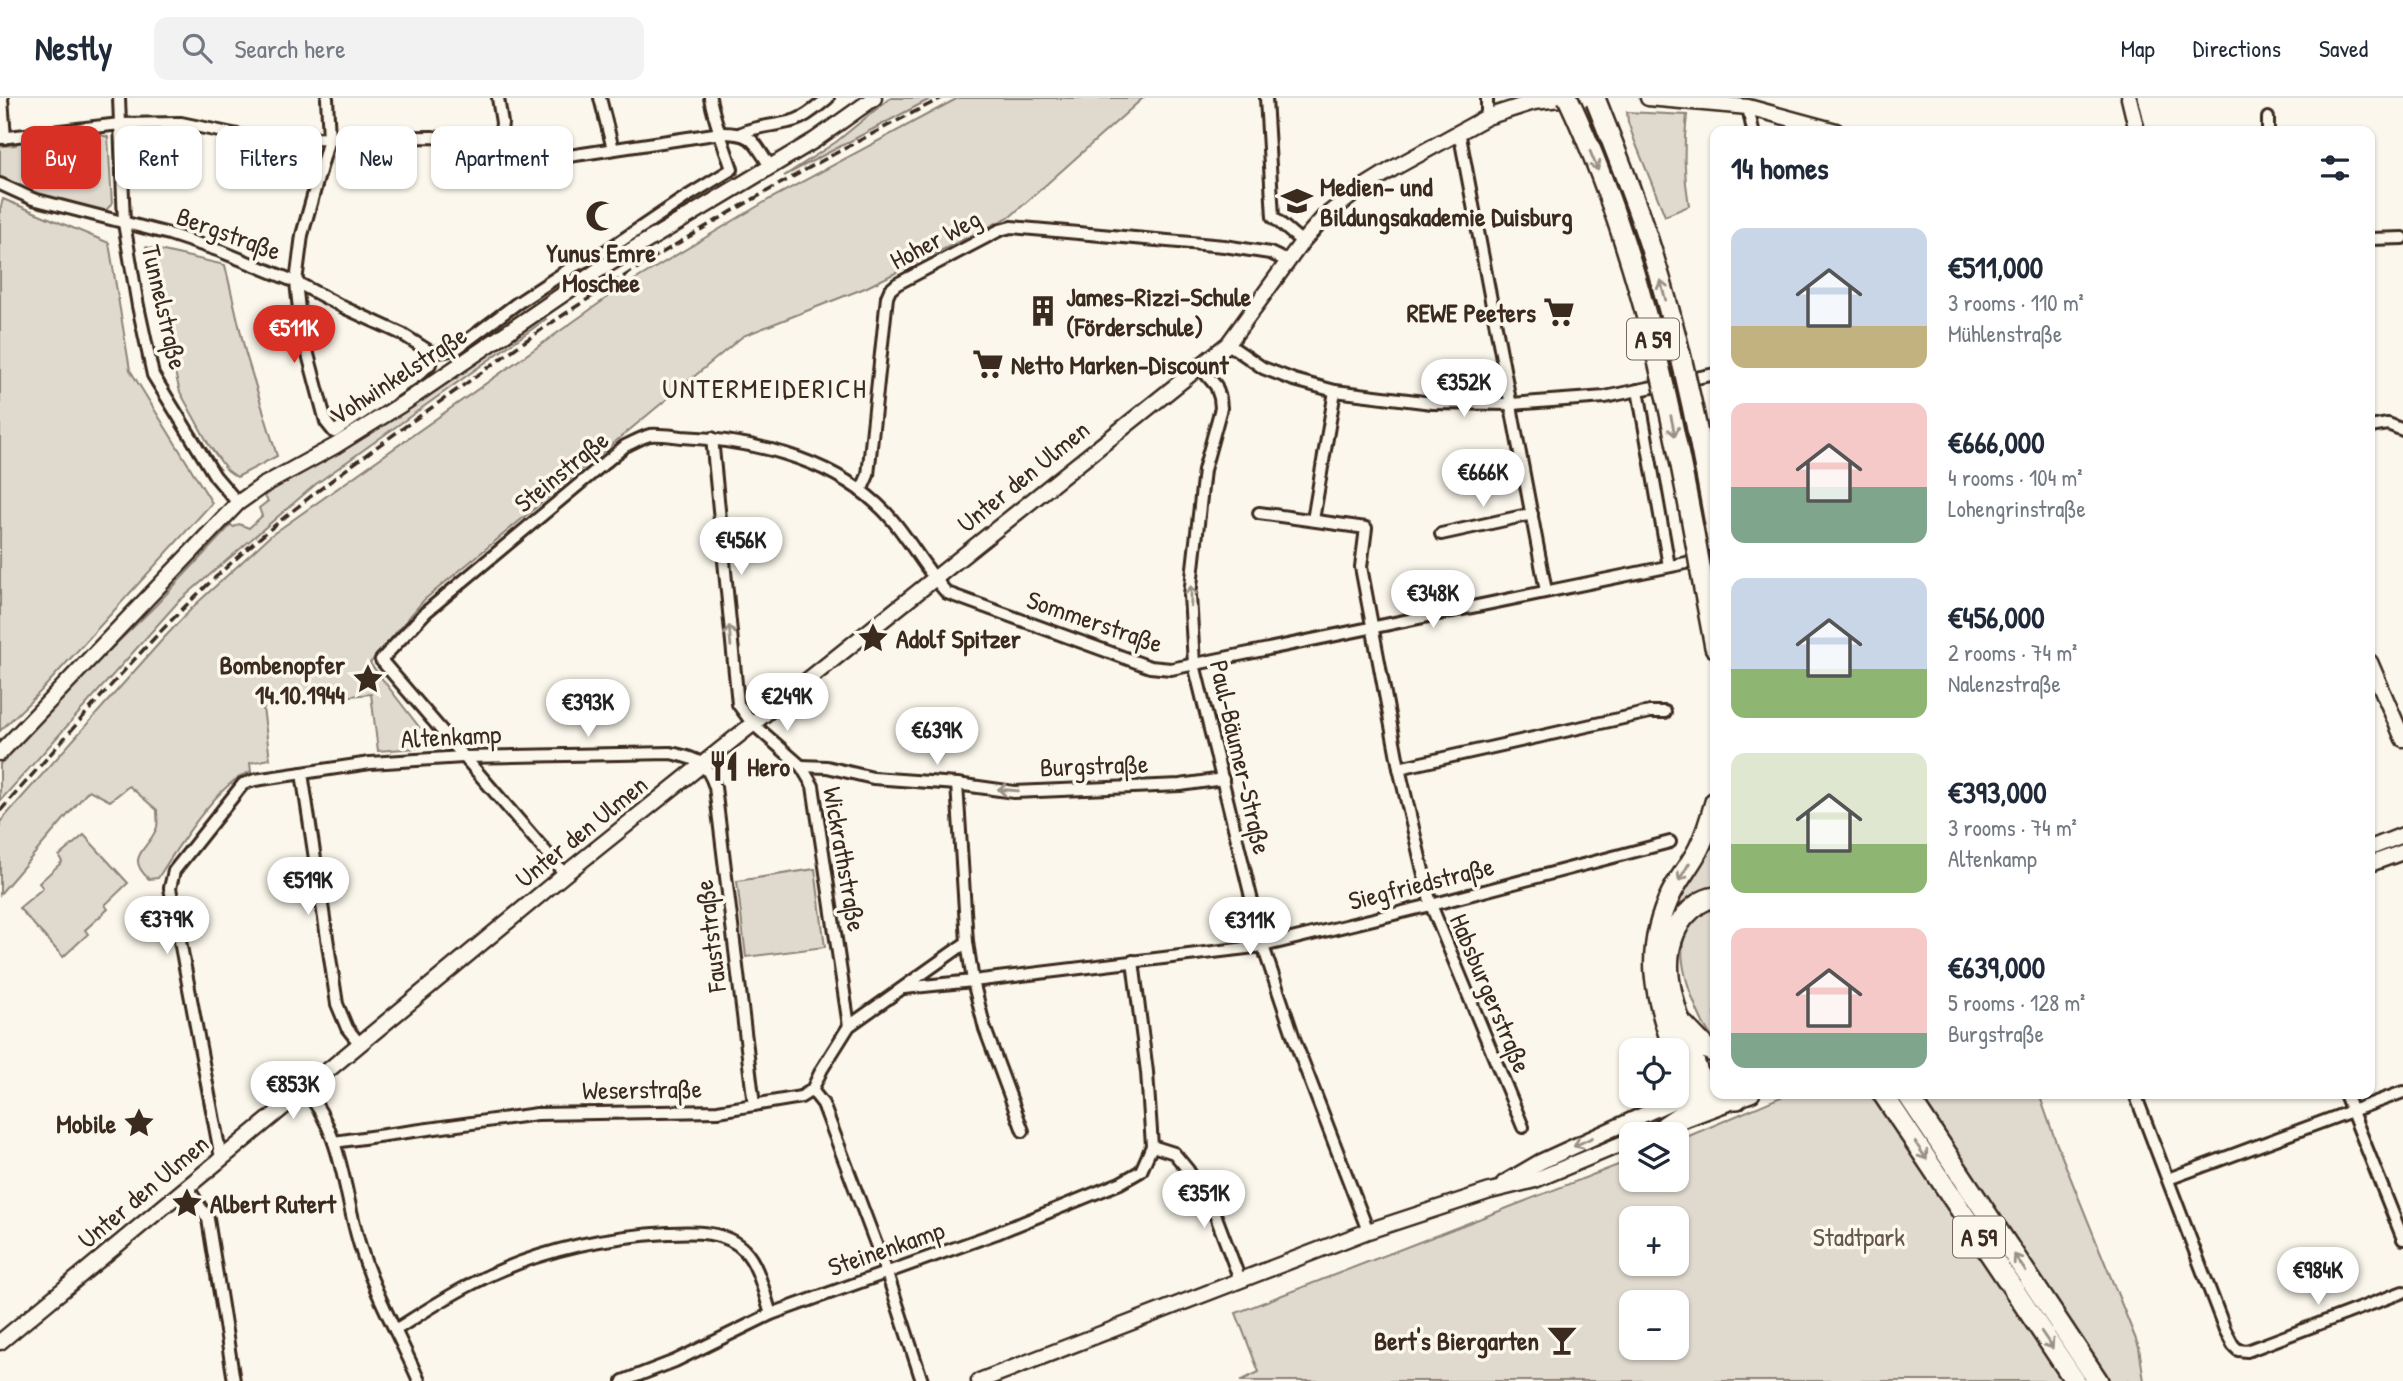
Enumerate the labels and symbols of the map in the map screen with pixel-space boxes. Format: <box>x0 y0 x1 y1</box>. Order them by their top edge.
one-way arrow <box>1589 150 1602 171</box>
place label: Medien- und Bildungsakademie Duisburg <box>1320 169 1573 235</box>
school or university icon: Medien- und Bildungsakademie Duisburg <box>1280 184 1314 218</box>
street label: Bergstraße <box>172 198 286 268</box>
mosque icon: Yunus Emre Moschee <box>584 199 618 233</box>
street label: Hoher Weg <box>884 201 986 277</box>
place label: Yunus Emre Moschee <box>546 235 656 300</box>
street label: Tunnelstraße <box>134 241 196 373</box>
place label: James-Rizzi-Schule (Förderschule) <box>1066 279 1252 344</box>
one-way arrow <box>1655 279 1668 301</box>
building icon: James-Rizzi-Schule (Förderschule) <box>1026 294 1060 328</box>
place label: REWE Peeters <box>1407 295 1536 330</box>
supermarket icon: REWE Peeters <box>1542 295 1576 329</box>
pin: €511K <box>245 306 343 365</box>
street label: Vohwinkelstraße <box>323 318 473 432</box>
road number: A 59 <box>1627 319 1679 360</box>
supermarket icon: Netto Marken-Discount <box>971 347 1005 381</box>
place label: Netto Marken-Discount <box>1011 347 1229 382</box>
pin: €352K <box>1415 360 1513 419</box>
district label: UNTERMEIDERICH <box>662 369 868 407</box>
street label: Unter den Ulmen <box>950 412 1096 540</box>
one-way arrow <box>1667 414 1681 437</box>
street label: Steinstraße <box>506 422 616 520</box>
pin: €666K <box>1434 450 1532 509</box>
pin: €456K <box>692 518 790 577</box>
pin: €348K <box>1384 570 1482 630</box>
street label: Sommerstraße <box>1022 581 1168 661</box>
one-way arrow <box>1184 585 1198 608</box>
place icon: Adolf Spitzer <box>856 621 890 655</box>
place label: Adolf Spitzer <box>896 621 1022 657</box>
one-way arrow <box>724 625 737 648</box>
place label: Bombenopfer 14.10.1944 <box>220 647 346 712</box>
street label: Paul-Bäumer-Straße <box>1202 657 1280 857</box>
place icon: Bombenopfer 14.10.1944 <box>351 662 385 696</box>
pin: €249K <box>738 674 836 733</box>
pin: €393K <box>539 680 637 739</box>
pin: €639K <box>888 708 986 767</box>
street label: Altenkamp <box>400 716 502 756</box>
street label: Burgstraße <box>1039 746 1149 784</box>
restaurant icon: Hero <box>707 749 741 783</box>
place label: Hero <box>747 749 791 784</box>
street label: Unter den Ulmen <box>508 767 654 895</box>
one-way arrow <box>997 783 1020 796</box>
street label: Wickrathstraße <box>815 784 875 934</box>
street label: Siegfriedstraße <box>1345 848 1497 918</box>
pin: €519K <box>259 858 357 917</box>
one-way arrow <box>1677 862 1691 882</box>
street label: Fauststraße <box>686 878 734 995</box>
pin: €379K <box>118 896 216 956</box>
pin: €311K <box>1201 898 1299 957</box>
street label: Habsburgerstraße <box>1442 908 1540 1078</box>
pin: €853K <box>244 1062 342 1121</box>
street label: Weserstraße <box>582 1070 702 1108</box>
place label: Mobile <box>56 1106 117 1141</box>
place icon: Mobile <box>122 1106 156 1140</box>
street label: Unter den Ulmen <box>70 1126 216 1256</box>
one-way arrow <box>1573 1136 1594 1150</box>
one-way arrow <box>1914 1140 1928 1160</box>
pin: €351K <box>1155 1170 1253 1230</box>
place icon: Albert Rutert <box>170 1186 204 1220</box>
place label: Albert Rutert <box>210 1186 337 1221</box>
street label: Steinenkamp <box>823 1212 949 1284</box>
road number: A 59 <box>1953 1217 2005 1258</box>
park label: Stadtpark <box>1813 1219 1905 1254</box>
pin: €984K <box>2269 1248 2367 1307</box>
one-way arrow <box>2012 1254 2027 1273</box>
place label: Bert's Biergarten <box>1374 1323 1539 1359</box>
bar icon: Bert's Biergarten <box>1545 1323 1579 1357</box>
one-way arrow <box>2040 1330 2055 1349</box>

